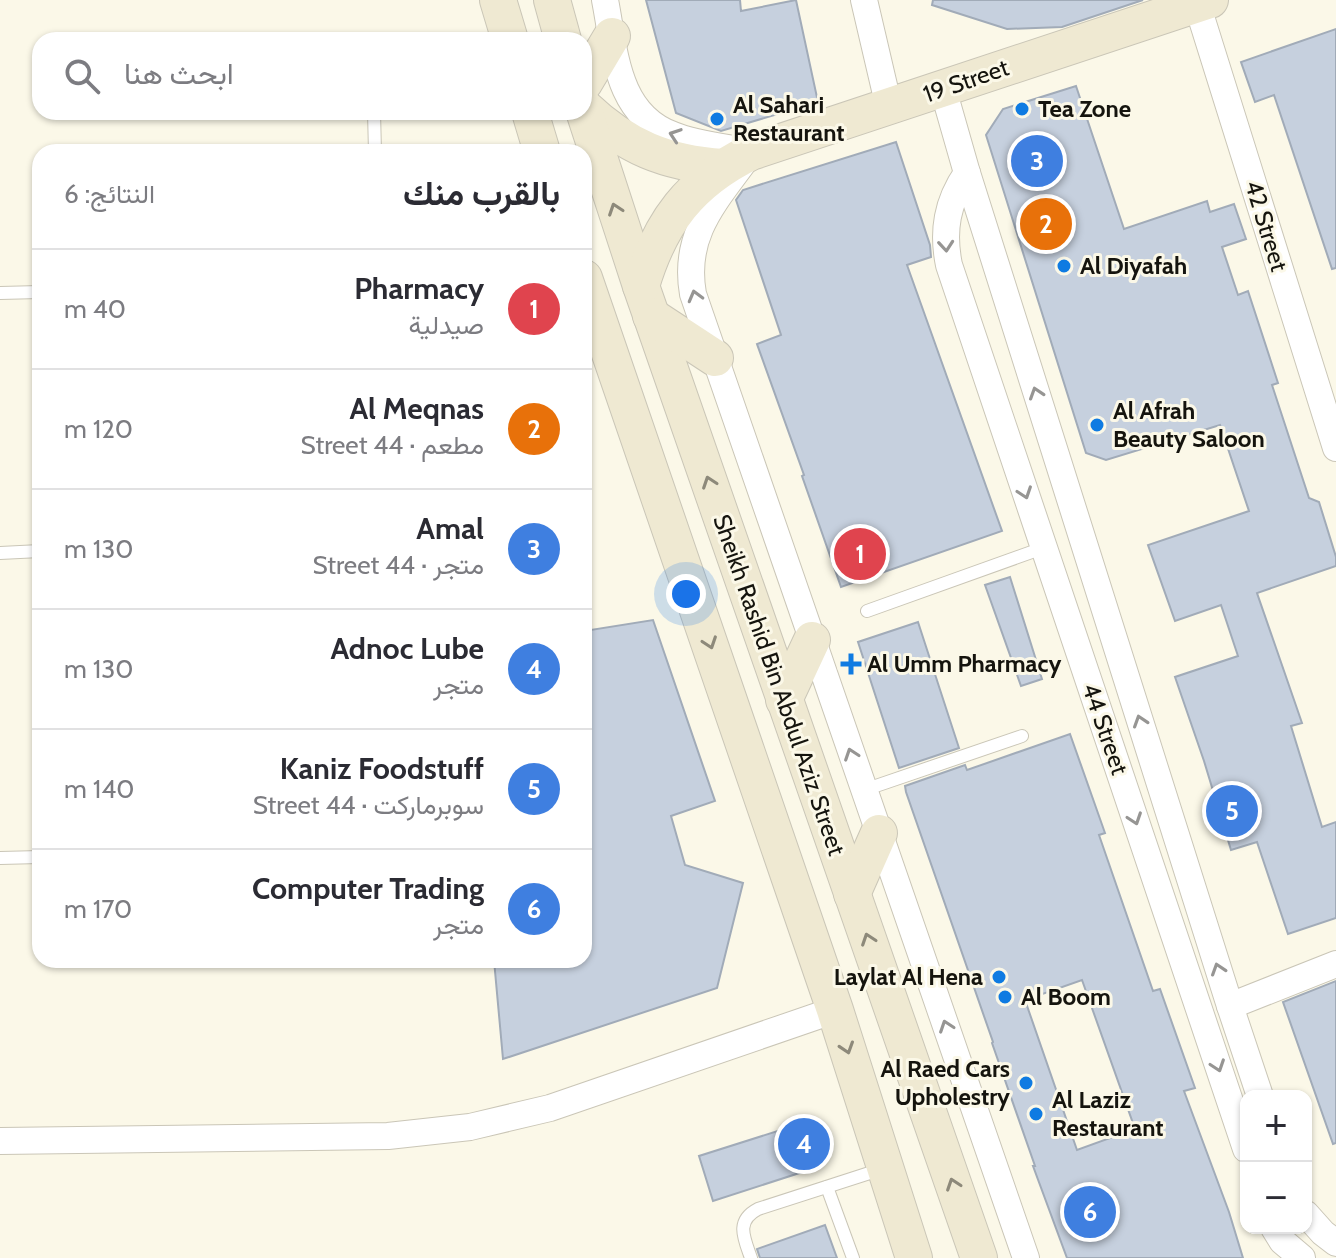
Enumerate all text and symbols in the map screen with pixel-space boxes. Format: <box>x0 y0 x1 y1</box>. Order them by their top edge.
search box <box>32 32 592 120</box>
street label: 19 Street <box>919 52 1012 109</box>
icon: search <box>60 54 104 98</box>
text: ابحث هنا <box>124 55 234 92</box>
place label: Al Sahari Restaurant <box>733 90 845 147</box>
place label: Tea Zone <box>1038 94 1131 123</box>
marker: Tea Zone <box>1013 100 1031 118</box>
marker: Al Sahari Restaurant <box>708 110 726 128</box>
one-way arrow <box>669 129 683 145</box>
pin: 3 <box>1011 131 1063 191</box>
text: بالقرب منك <box>403 172 560 214</box>
street label: 42 Street <box>1239 177 1294 275</box>
text: النتائج: 6 <box>64 178 155 210</box>
pin: 2 <box>1020 194 1072 254</box>
one-way arrow <box>608 203 624 217</box>
one-way arrow <box>938 240 955 253</box>
place label: Al Diyafah <box>1080 251 1187 280</box>
marker: Al Diyafah <box>1055 257 1073 275</box>
text: Pharmacy <box>354 270 484 307</box>
one-way arrow <box>687 289 704 303</box>
text: 40 m <box>64 293 126 325</box>
text: 1 <box>529 293 539 325</box>
text: صيدلية <box>409 309 484 341</box>
one-way arrow <box>1029 387 1045 400</box>
text: Al Meqnas <box>349 390 484 427</box>
place label: Al Afrah Beauty Saloon <box>1113 396 1265 453</box>
text: 120 m <box>64 413 133 445</box>
text: 2 <box>527 413 541 445</box>
marker: Al Afrah Beauty Saloon <box>1088 416 1106 434</box>
text: مطعم · 44 Street <box>301 429 484 461</box>
one-way arrow <box>702 476 718 490</box>
one-way arrow <box>1016 486 1032 500</box>
text: Amal <box>416 510 484 547</box>
street label: Sheikh Rashid Bin Abdul Aziz Street <box>707 511 852 859</box>
pin: 1 <box>834 524 886 584</box>
text: 130 m <box>64 533 133 565</box>
text: 3 <box>527 533 541 565</box>
text: متجر · 44 Street <box>312 549 484 581</box>
your location <box>666 574 706 614</box>
text: Adnoc Lube <box>330 630 484 667</box>
one-way arrow <box>700 635 716 649</box>
place label: Al Umm Pharmacy <box>867 649 1061 678</box>
text: 130 m <box>64 653 133 685</box>
text: 4 <box>526 653 542 685</box>
marker: Al Umm Pharmacy <box>842 655 860 673</box>
text: متجر <box>433 669 484 701</box>
street label: 44 Street <box>1076 679 1135 778</box>
one-way arrow <box>1133 715 1149 729</box>
one-way arrow <box>844 747 861 761</box>
text: Kaniz Foodstuff <box>280 750 484 787</box>
text: 140 m <box>64 773 134 805</box>
text: 5 <box>527 773 541 805</box>
pin: 5 <box>1206 781 1258 841</box>
text: سوبرماركت · 44 Street <box>253 789 484 821</box>
one-way arrow <box>1125 812 1141 826</box>
text: Computer Trading <box>252 870 484 907</box>
text: 170 m <box>64 893 132 925</box>
text: 6 <box>527 893 541 925</box>
text: متجر <box>433 909 484 941</box>
one-way arrow <box>861 933 877 947</box>
place label: Laylat Al Hena <box>834 962 983 991</box>
one-way arrow <box>1211 963 1227 976</box>
marker: Laylat Al Hena <box>990 968 1008 986</box>
place label: Al Boom <box>1021 982 1111 1011</box>
marker: Al Boom <box>996 988 1014 1006</box>
one-way arrow <box>939 1019 955 1033</box>
one-way arrow <box>838 1041 854 1055</box>
place label: Al Raed Cars Upholestry <box>881 1054 1010 1111</box>
one-way arrow <box>1208 1058 1224 1072</box>
marker: Al Raed Cars Upholestry <box>1017 1074 1035 1092</box>
place label: Al Laziz Restaurant <box>1052 1085 1164 1142</box>
map controls <box>1240 1090 1312 1234</box>
button: + <box>1240 1090 1312 1162</box>
marker: Al Laziz Restaurant <box>1027 1105 1045 1123</box>
pin: 4 <box>778 1114 830 1174</box>
button: − <box>1240 1162 1312 1234</box>
one-way arrow <box>947 1178 963 1192</box>
pin: 6 <box>1064 1182 1116 1242</box>

